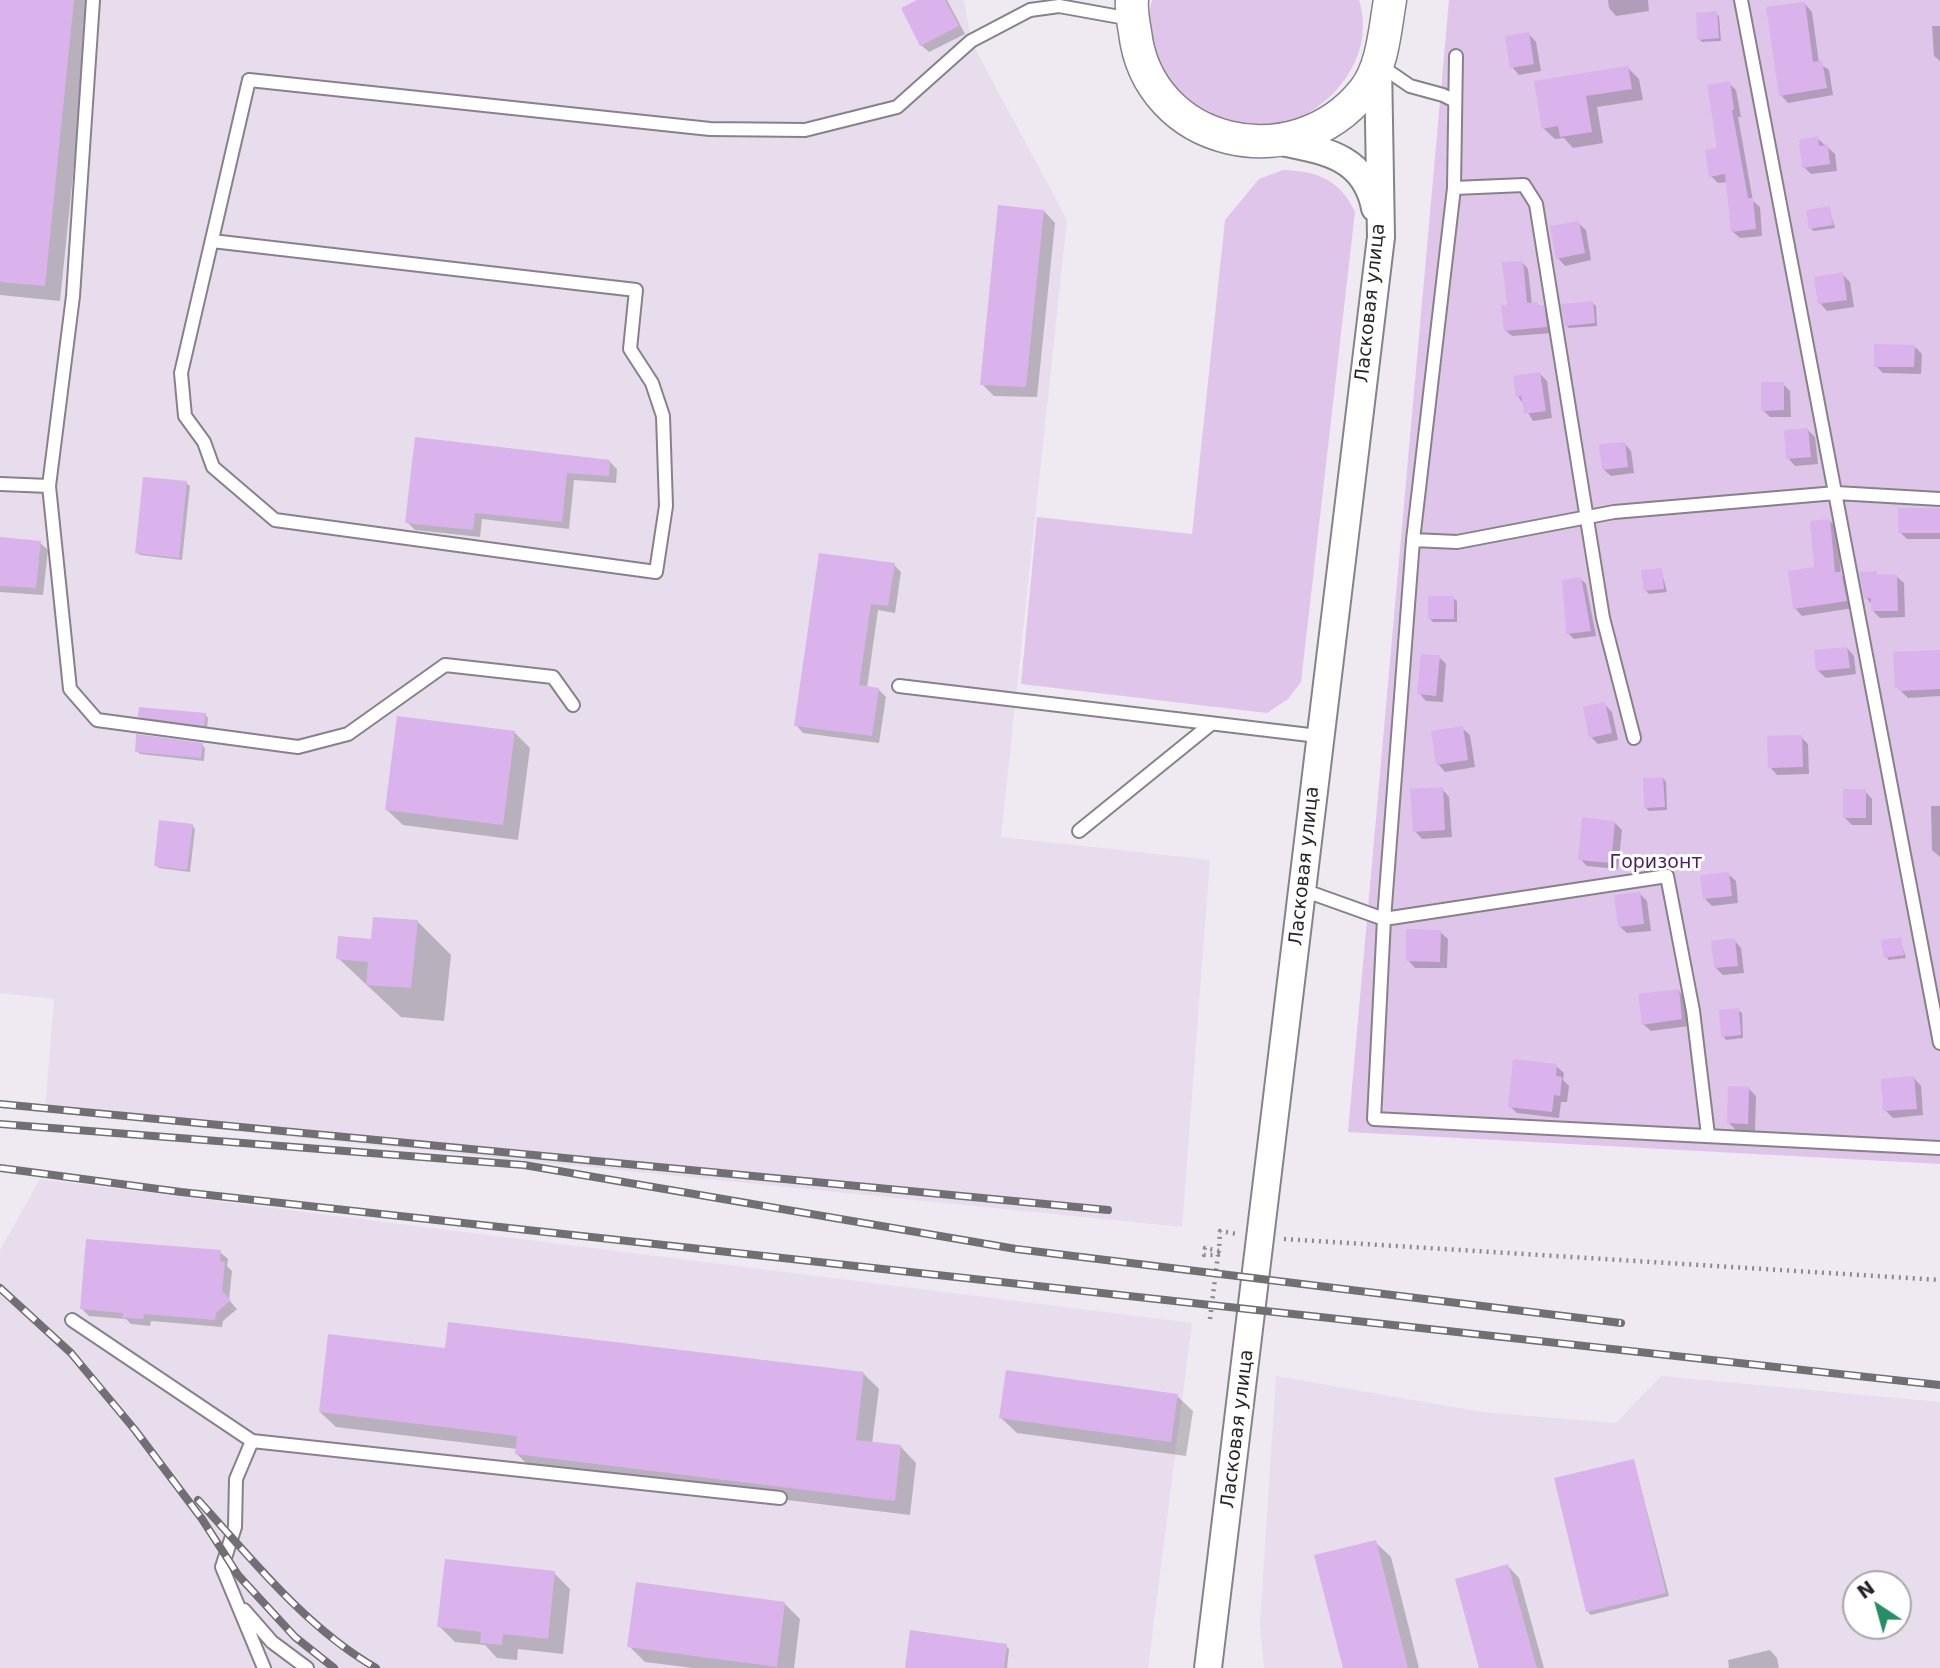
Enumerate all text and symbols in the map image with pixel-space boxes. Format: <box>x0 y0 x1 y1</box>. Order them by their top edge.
street label: Ласковая улица <box>1351 222 1391 384</box>
street label: Ласковая улица <box>1285 785 1325 947</box>
park label: Горизонт <box>1610 852 1702 874</box>
street label: Ласковая улица <box>1217 1348 1259 1510</box>
north arrow <box>1842 1570 1912 1640</box>
text: N <box>1853 1576 1879 1603</box>

